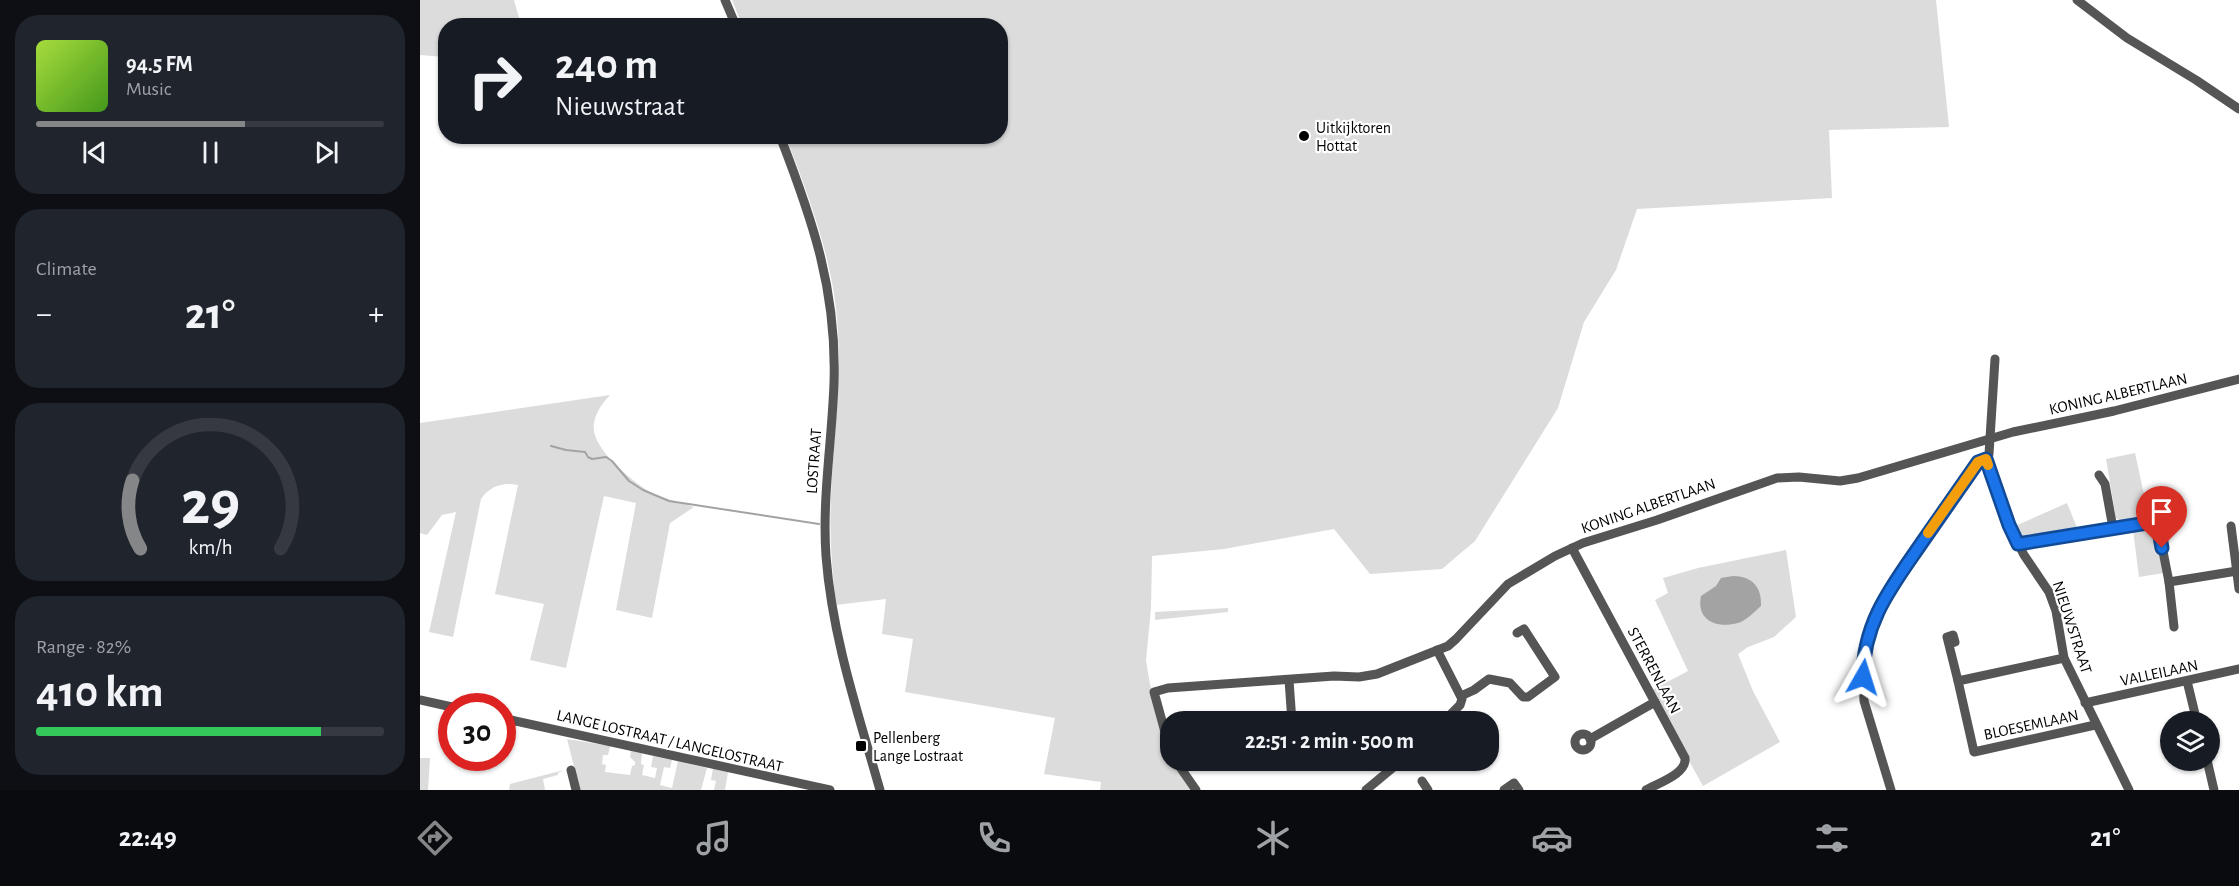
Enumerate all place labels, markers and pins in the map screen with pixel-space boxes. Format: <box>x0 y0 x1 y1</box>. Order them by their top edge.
place label: Uitkijktoren Hottat <box>1316 120 1391 154</box>
marker: Uitkijktoren Hottat <box>1297 129 1311 143</box>
pin <box>2136 486 2187 548</box>
place label: Pellenberg Lange Lostraat <box>873 730 963 764</box>
marker: Pellenberg Lange Lostraat <box>854 739 868 753</box>

